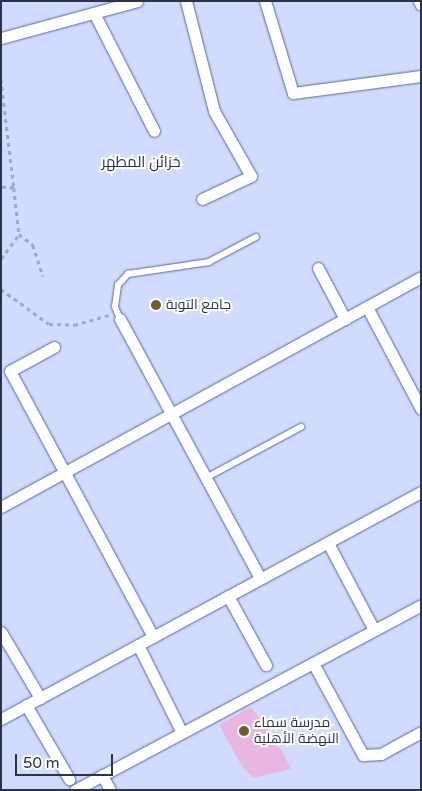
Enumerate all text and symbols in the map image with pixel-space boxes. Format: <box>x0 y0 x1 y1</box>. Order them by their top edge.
district label: خزائن المطهر <box>101 154 181 172</box>
place label: جامع التوبة <box>166 297 231 313</box>
marker: جامع التوبة <box>150 299 162 311</box>
place label: مدرسة سماء النهضة الأهلية <box>254 715 339 748</box>
marker: مدرسة سماء النهضة الأهلية <box>238 725 250 737</box>
scale bar <box>18 744 115 776</box>
text: 50 m <box>23 754 60 772</box>

